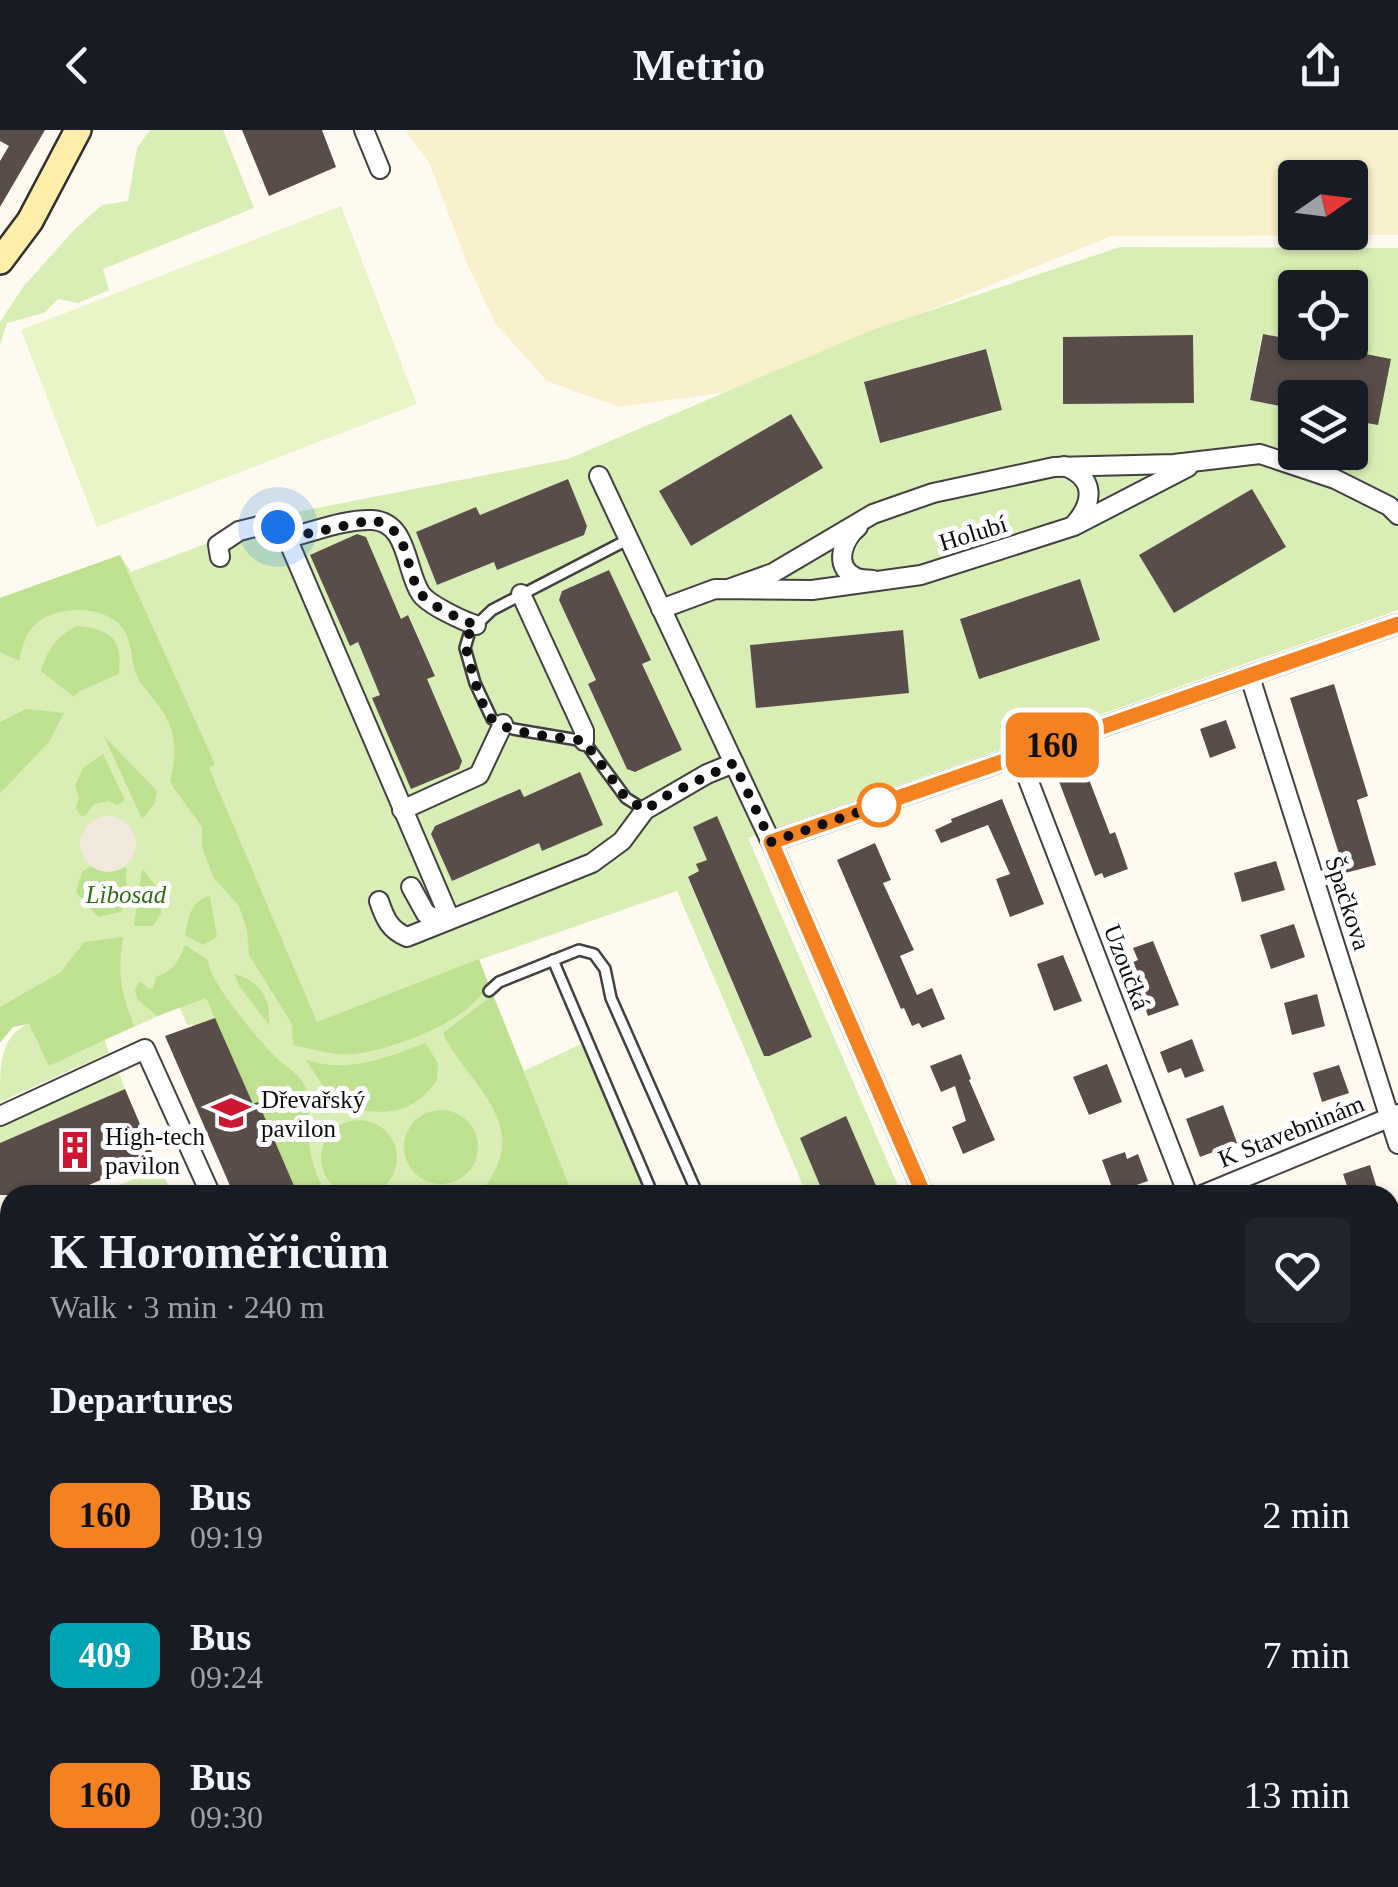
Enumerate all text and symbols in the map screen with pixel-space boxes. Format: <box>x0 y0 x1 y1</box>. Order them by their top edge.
icon: back <box>50 38 105 93</box>
icon: share <box>1293 38 1348 93</box>
text: Metrio <box>633 40 765 90</box>
north arrow <box>1278 160 1368 250</box>
map controls <box>1278 160 1368 470</box>
button: locate <box>1278 270 1368 360</box>
button: layers <box>1278 380 1368 470</box>
your location <box>253 502 303 552</box>
street label: Holubí <box>936 510 1010 556</box>
line badge: 160 <box>994 712 1110 778</box>
text: 160 <box>1026 726 1078 765</box>
unlabelled marker <box>858 784 900 826</box>
street label: Špačkova <box>1320 852 1377 953</box>
park label: Libosad <box>85 881 167 908</box>
street label: Uzoučká <box>1098 921 1156 1013</box>
place label: Dřevařský pavilon <box>261 1086 366 1142</box>
street label: K Stavebninám <box>1214 1089 1368 1173</box>
school or university icon: Dřevařský pavilon <box>210 1092 252 1134</box>
place label: High-tech pavilon <box>105 1123 205 1179</box>
building icon: High-tech pavilon <box>54 1129 96 1171</box>
button: heart <box>1245 1218 1350 1323</box>
text: K Horoměřicům <box>50 1225 389 1278</box>
text: Walk · 3 min · 240 m <box>50 1289 325 1325</box>
text: Departures <box>50 1379 233 1421</box>
text: Bus <box>190 1476 251 1518</box>
text: 2 min <box>1262 1494 1350 1536</box>
text: 160 <box>79 1496 131 1535</box>
text: 09:19 <box>190 1519 263 1555</box>
text: Bus <box>190 1616 251 1658</box>
text: 7 min <box>1262 1634 1350 1676</box>
text: 409 <box>79 1636 131 1675</box>
text: 09:24 <box>190 1659 263 1695</box>
text: Bus <box>190 1756 251 1798</box>
text: 13 min <box>1243 1774 1350 1816</box>
text: 160 <box>79 1776 131 1815</box>
text: 09:30 <box>190 1799 263 1835</box>

